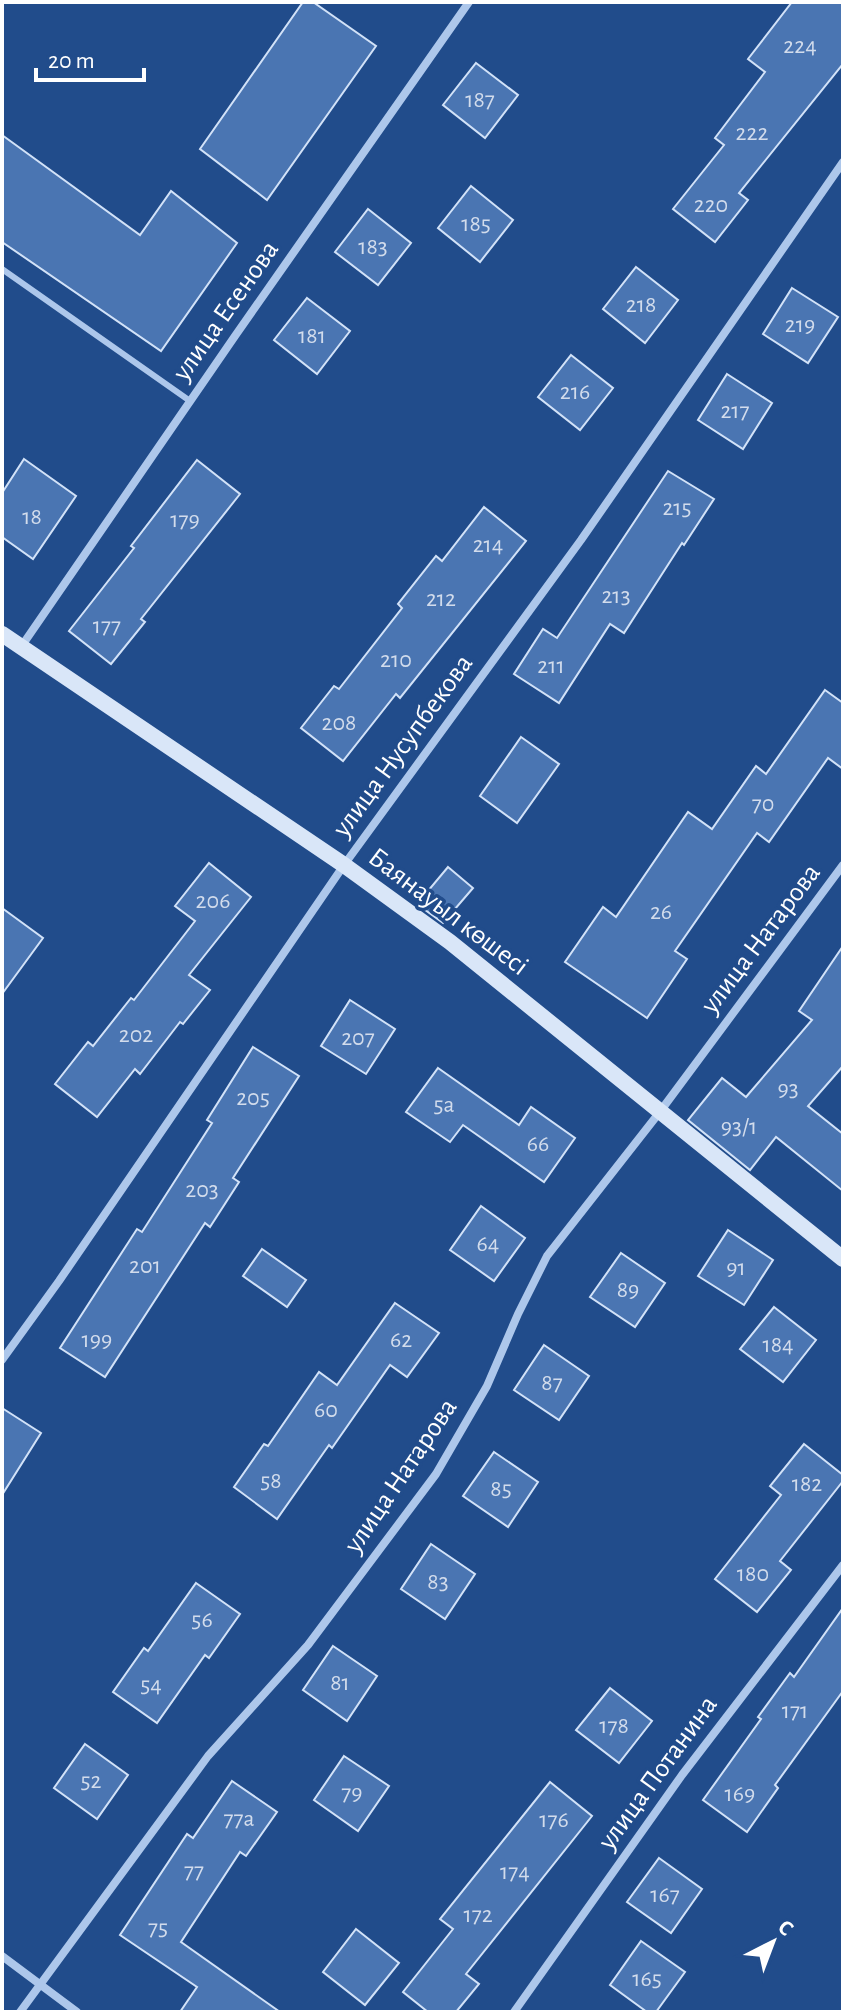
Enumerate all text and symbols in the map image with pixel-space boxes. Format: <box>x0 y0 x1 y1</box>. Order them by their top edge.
scale bar <box>36 32 144 82</box>
house number: 224 <box>783 34 817 58</box>
text: 20 m <box>48 49 95 73</box>
house number: 187 <box>465 88 495 112</box>
house number: 222 <box>736 121 768 145</box>
house number: 220 <box>694 193 728 217</box>
house number: 185 <box>461 212 491 236</box>
house number: 183 <box>358 235 388 259</box>
street label: улица Есенова <box>167 236 284 387</box>
house number: 218 <box>626 293 656 317</box>
house number: 219 <box>785 313 815 337</box>
house number: 181 <box>298 324 326 348</box>
house number: 216 <box>560 380 590 404</box>
house number: 217 <box>720 399 750 423</box>
house number: 215 <box>662 496 692 520</box>
house number: 18 <box>22 505 42 529</box>
house number: 179 <box>170 508 200 532</box>
house number: 214 <box>473 533 503 557</box>
house number: 213 <box>601 584 631 608</box>
house number: 212 <box>426 587 456 611</box>
house number: 177 <box>93 614 121 638</box>
house number: 210 <box>380 648 412 672</box>
street label: улица Нусупбекова <box>327 650 478 843</box>
house number: 211 <box>537 654 565 678</box>
house number: 208 <box>322 711 356 735</box>
house number: 70 <box>752 792 774 816</box>
street label: Баянауыл көшесі <box>363 843 533 981</box>
street label: улица Натарова <box>695 859 826 1020</box>
house number: 206 <box>196 889 230 913</box>
house number: 26 <box>650 900 672 924</box>
house number: 202 <box>119 1023 153 1047</box>
house number: 207 <box>341 1026 375 1050</box>
house number: 93 <box>777 1077 799 1101</box>
house number: 205 <box>236 1086 270 1110</box>
house number: 5а <box>434 1093 455 1117</box>
house number: 93/1 <box>721 1115 757 1139</box>
house number: 66 <box>527 1132 549 1156</box>
house number: 203 <box>185 1178 219 1202</box>
house number: 64 <box>477 1232 499 1256</box>
house number: 201 <box>129 1254 161 1278</box>
house number: 91 <box>726 1256 746 1280</box>
house number: 89 <box>617 1278 639 1302</box>
house number: 199 <box>82 1328 112 1352</box>
house number: 62 <box>390 1328 412 1352</box>
house number: 184 <box>762 1333 794 1357</box>
house number: 87 <box>541 1371 563 1395</box>
street label: улица Натарова <box>339 1394 463 1559</box>
house number: 60 <box>314 1398 338 1422</box>
house number: 58 <box>260 1469 282 1493</box>
house number: 182 <box>792 1472 822 1496</box>
house number: 85 <box>490 1477 512 1501</box>
house number: 180 <box>737 1562 769 1586</box>
house number: 83 <box>427 1570 449 1594</box>
house number: 56 <box>191 1608 213 1632</box>
house number: 81 <box>330 1671 350 1695</box>
house number: 54 <box>140 1673 162 1697</box>
street label: улица Потанина <box>593 1691 723 1856</box>
house number: 171 <box>782 1699 808 1723</box>
house number: 178 <box>599 1714 629 1738</box>
house number: 52 <box>81 1769 102 1793</box>
house number: 79 <box>341 1781 363 1805</box>
house number: 169 <box>725 1782 755 1806</box>
house number: 77а <box>224 1807 255 1831</box>
house number: 176 <box>539 1808 569 1832</box>
house number: 77 <box>184 1859 204 1883</box>
house number: 174 <box>500 1860 530 1884</box>
house number: 167 <box>650 1883 680 1907</box>
north arrow <box>733 1902 813 1982</box>
house number: 172 <box>463 1903 493 1927</box>
house number: 75 <box>148 1916 168 1940</box>
text: С <box>774 1916 798 1940</box>
house number: 165 <box>632 1967 662 1991</box>

